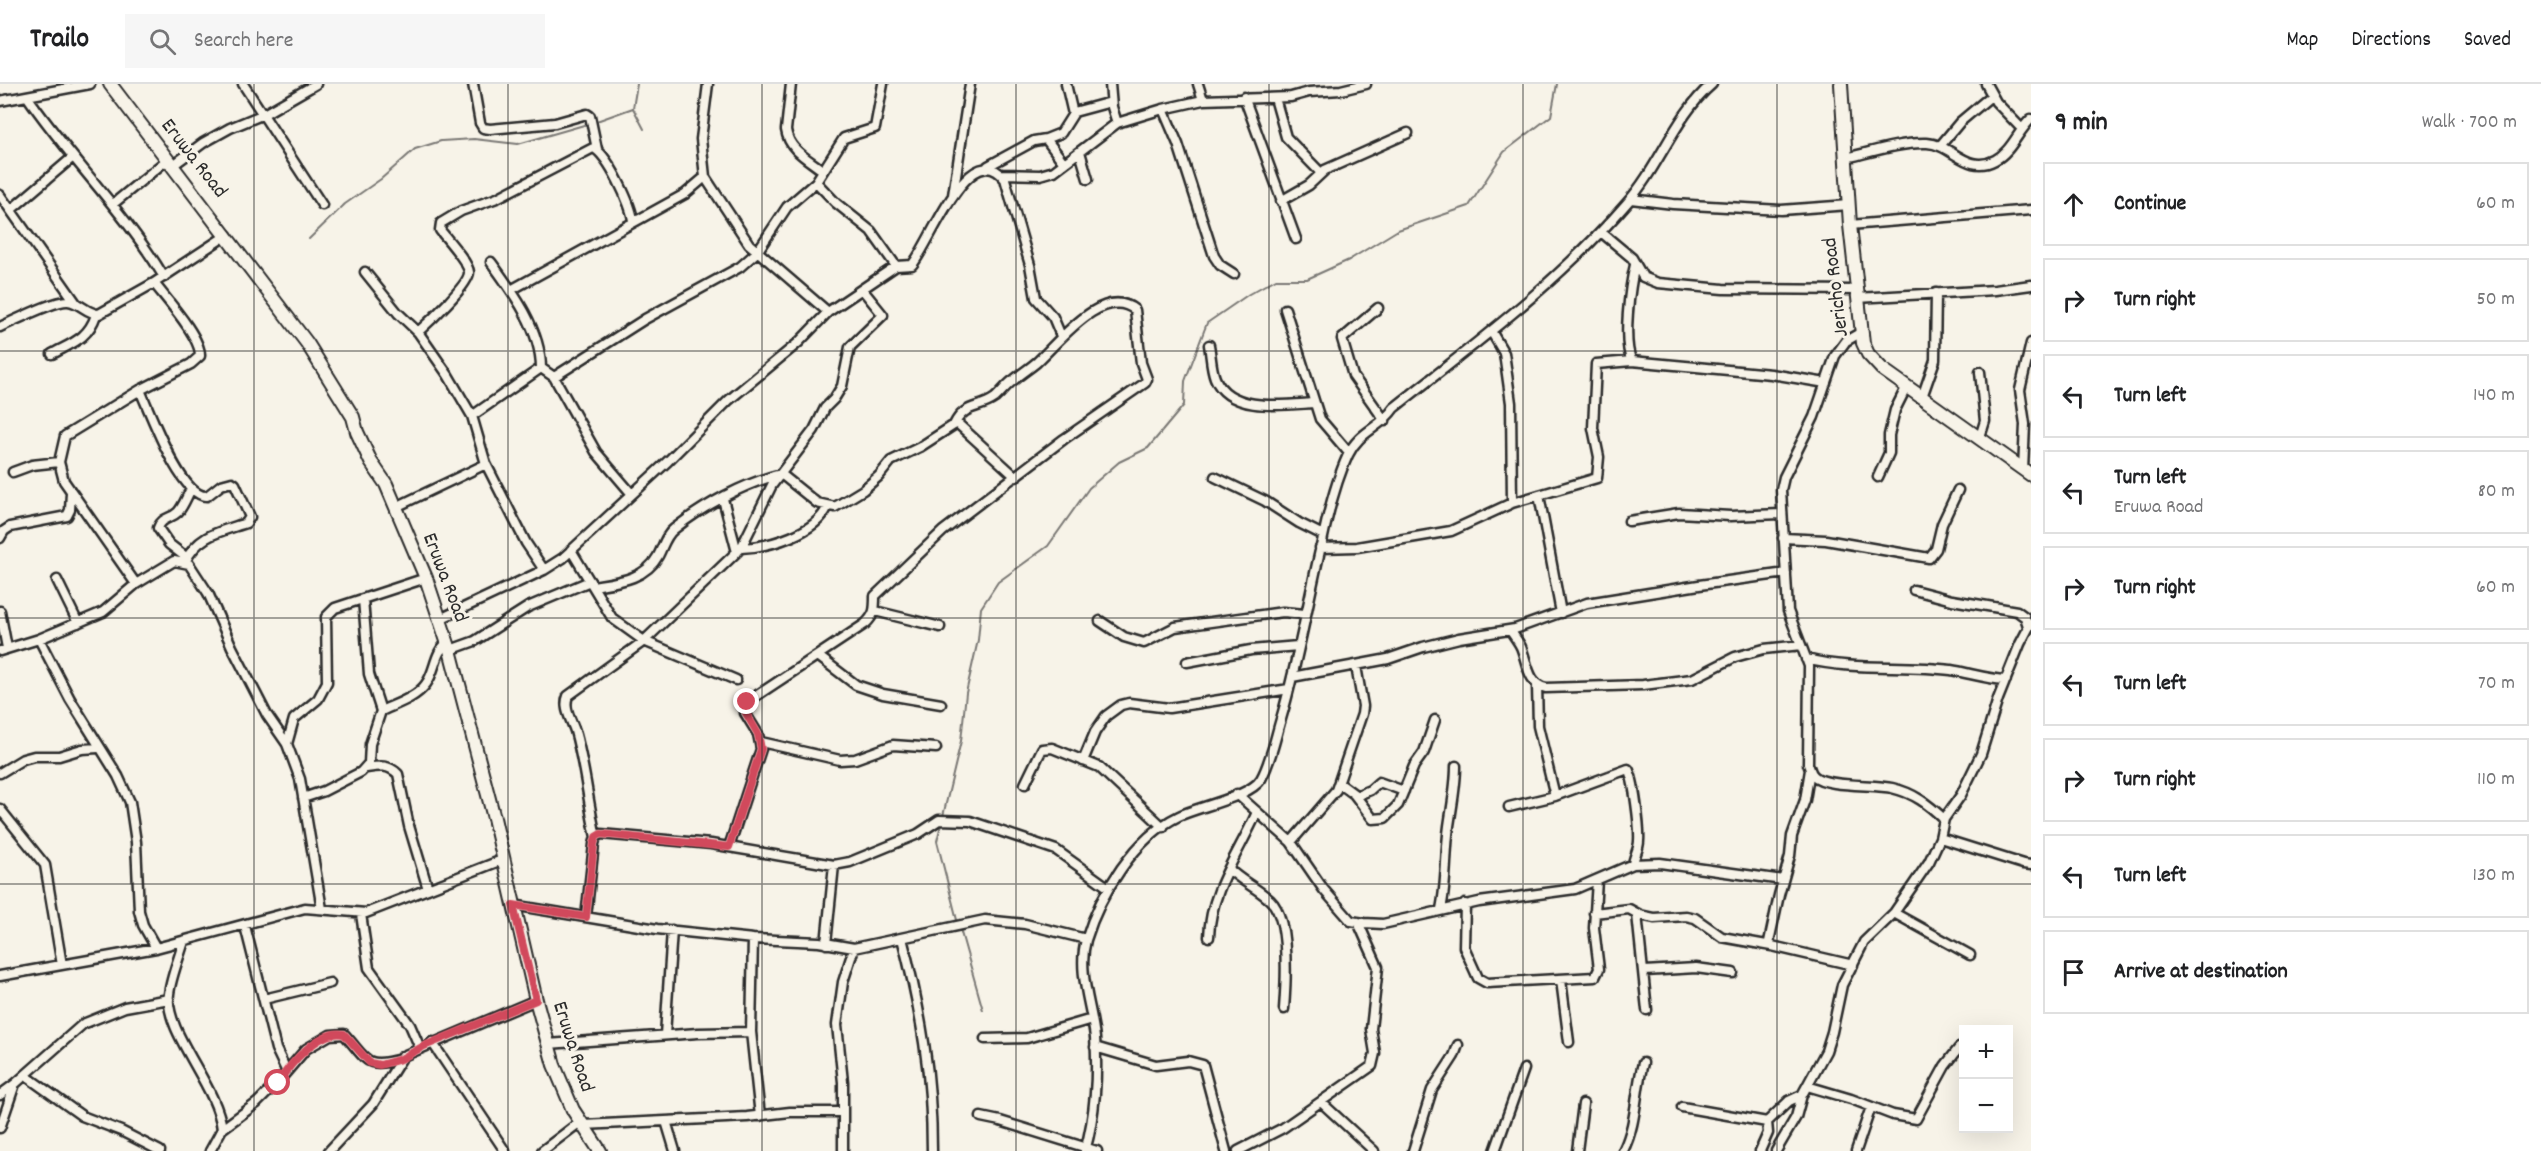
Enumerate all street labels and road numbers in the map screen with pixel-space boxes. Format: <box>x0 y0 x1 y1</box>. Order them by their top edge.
street label: Eruwa Road <box>152 113 234 205</box>
street label: Jericho Road <box>1816 236 1858 338</box>
street label: Eruwa Road <box>413 529 475 627</box>
street label: Eruwa Road <box>543 998 601 1096</box>

